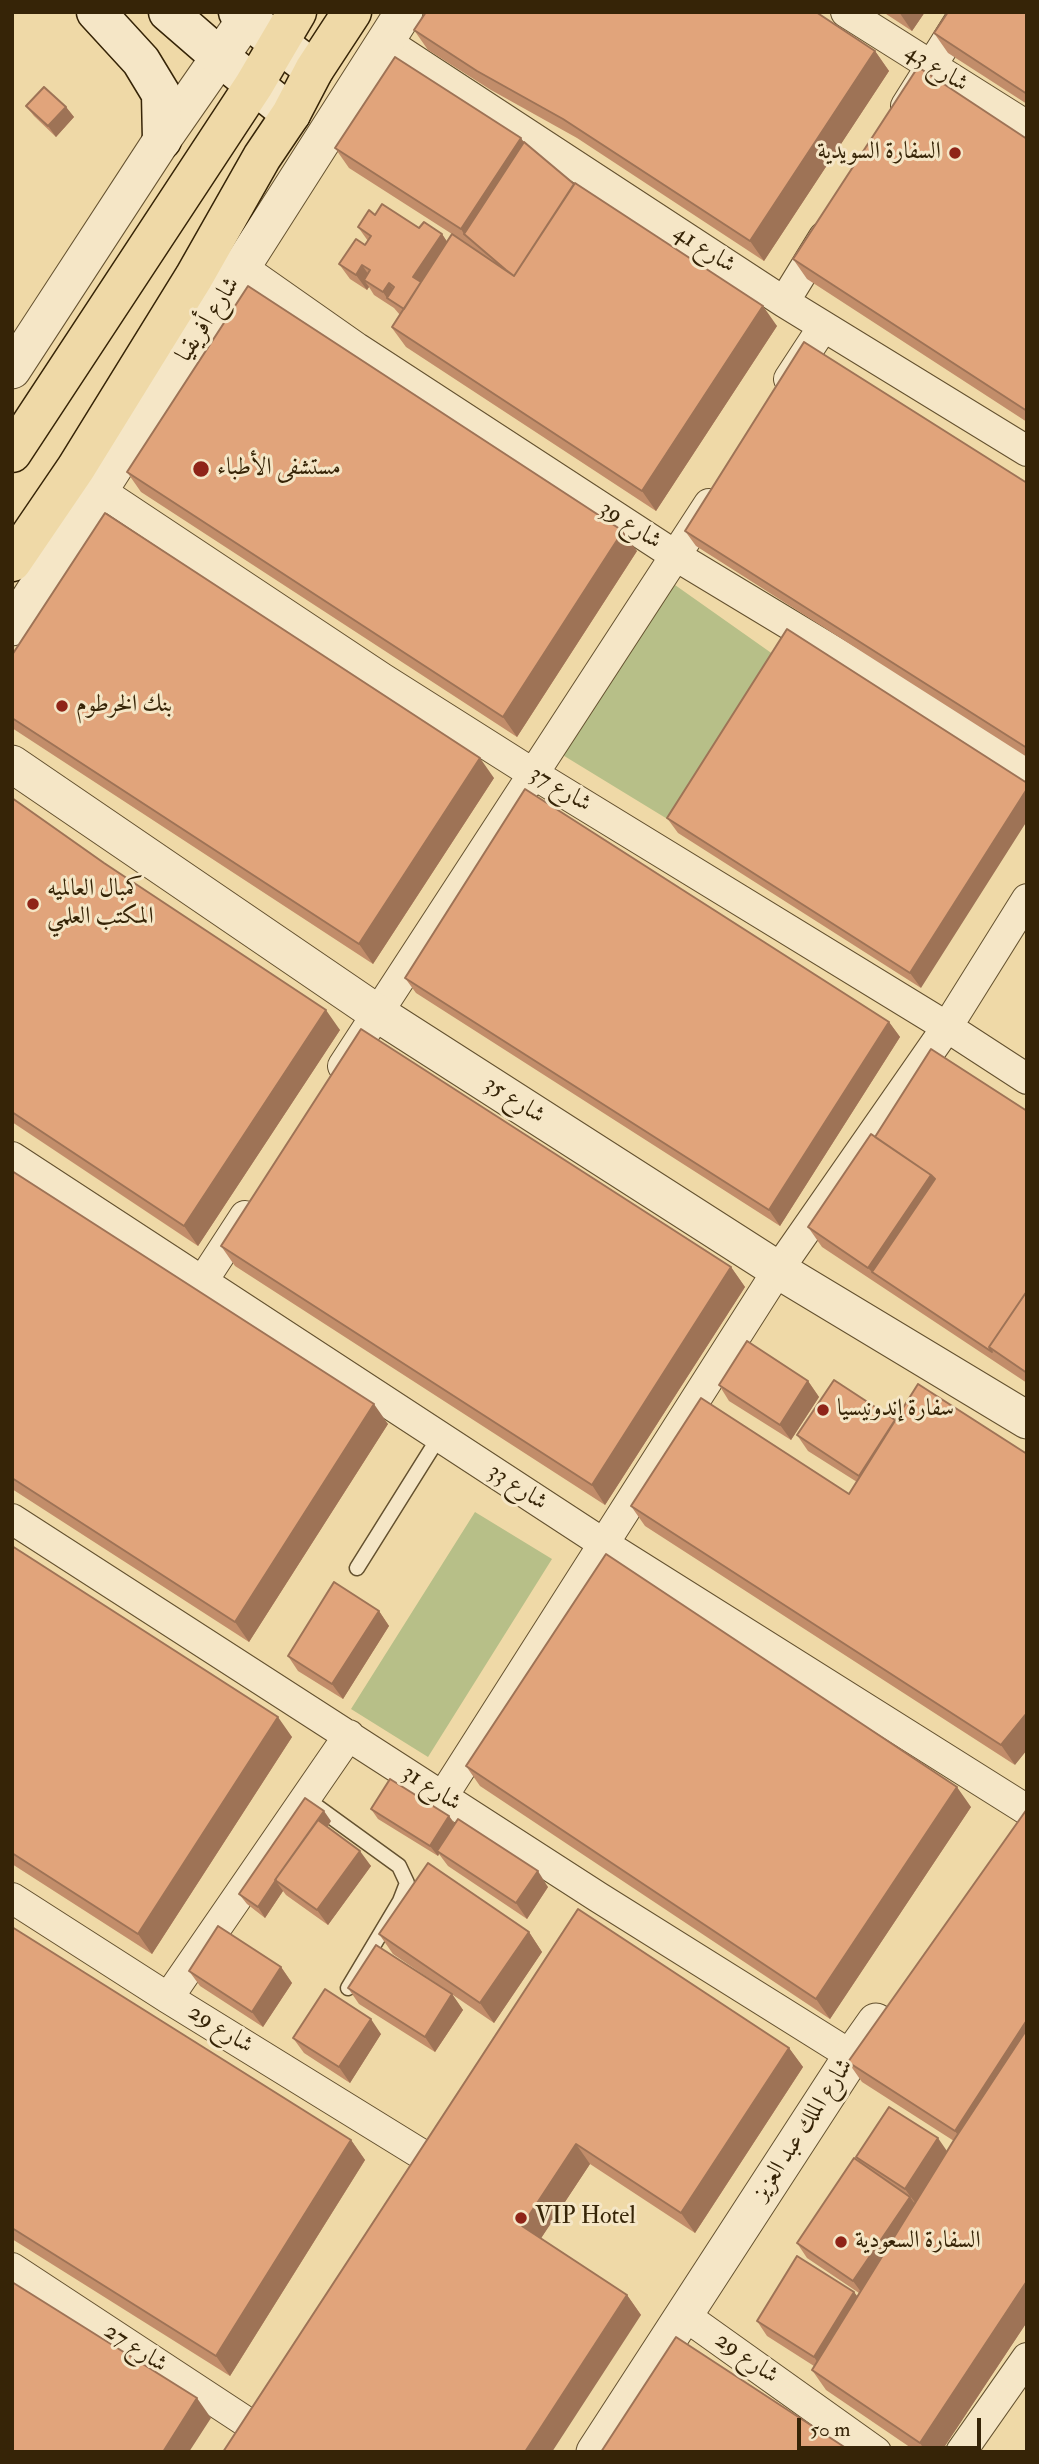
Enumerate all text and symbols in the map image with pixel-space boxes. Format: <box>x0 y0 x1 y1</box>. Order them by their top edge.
street label: شارع 43 <box>899 39 973 99</box>
place label: السفارة السويدية <box>817 139 941 167</box>
marker: السفارة السويدية <box>947 145 963 161</box>
street label: شارع 41 <box>668 219 740 281</box>
street label: شارع أفريقيا <box>171 272 247 368</box>
place label: مستشفی الأطباء <box>217 455 341 483</box>
marker: مستشفی الأطباء <box>191 459 211 479</box>
street label: شارع 39 <box>594 495 666 557</box>
place label: بنك الخرطوم <box>76 692 172 720</box>
marker: بنك الخرطوم <box>54 698 70 714</box>
street label: شارع 37 <box>524 760 596 820</box>
place label: كمبال العالميه المكتب العلمي <box>47 876 154 932</box>
marker: كمبال العالميه المكتب العلمي <box>25 896 41 912</box>
street label: شارع 35 <box>478 1071 550 1131</box>
place label: سفارة إندونيسيا <box>837 1396 954 1424</box>
marker: سفارة إندونيسيا <box>815 1402 831 1418</box>
street label: شارع 33 <box>482 1458 552 1518</box>
street label: شارع 31 <box>396 1759 466 1819</box>
street label: شارع 29 <box>182 1999 258 2061</box>
street label: شارع الملك عبد العزيز <box>747 2054 861 2206</box>
place label: VIP Hotel <box>535 2204 636 2232</box>
marker: VIP Hotel <box>513 2210 529 2226</box>
place label: السفارة السعودية <box>855 2228 981 2256</box>
marker: السفارة السعودية <box>833 2234 849 2250</box>
street label: شارع 27 <box>98 2318 172 2380</box>
street label: شارع 29 <box>709 2327 783 2391</box>
scale bar <box>801 2404 985 2448</box>
text: 50 m <box>810 2416 851 2443</box>

